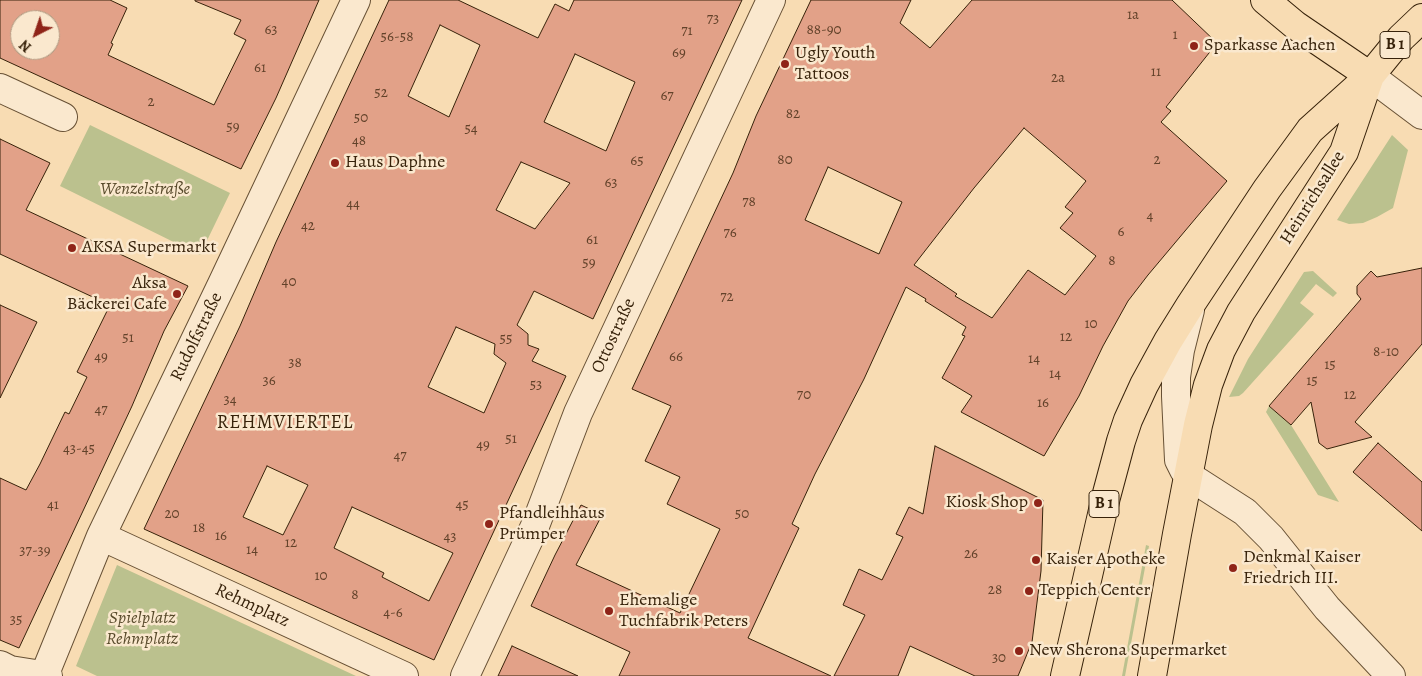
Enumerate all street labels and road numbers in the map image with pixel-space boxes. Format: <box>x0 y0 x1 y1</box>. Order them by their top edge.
road number: B 1 <box>1380 32 1410 58</box>
street label: Heinrichsallee <box>1276 147 1350 249</box>
street label: Rudolfstraße <box>166 289 228 385</box>
street label: Ottostraße <box>587 295 641 377</box>
road number: B 1 <box>1089 490 1119 518</box>
street label: Rehmplatz <box>211 579 293 633</box>

